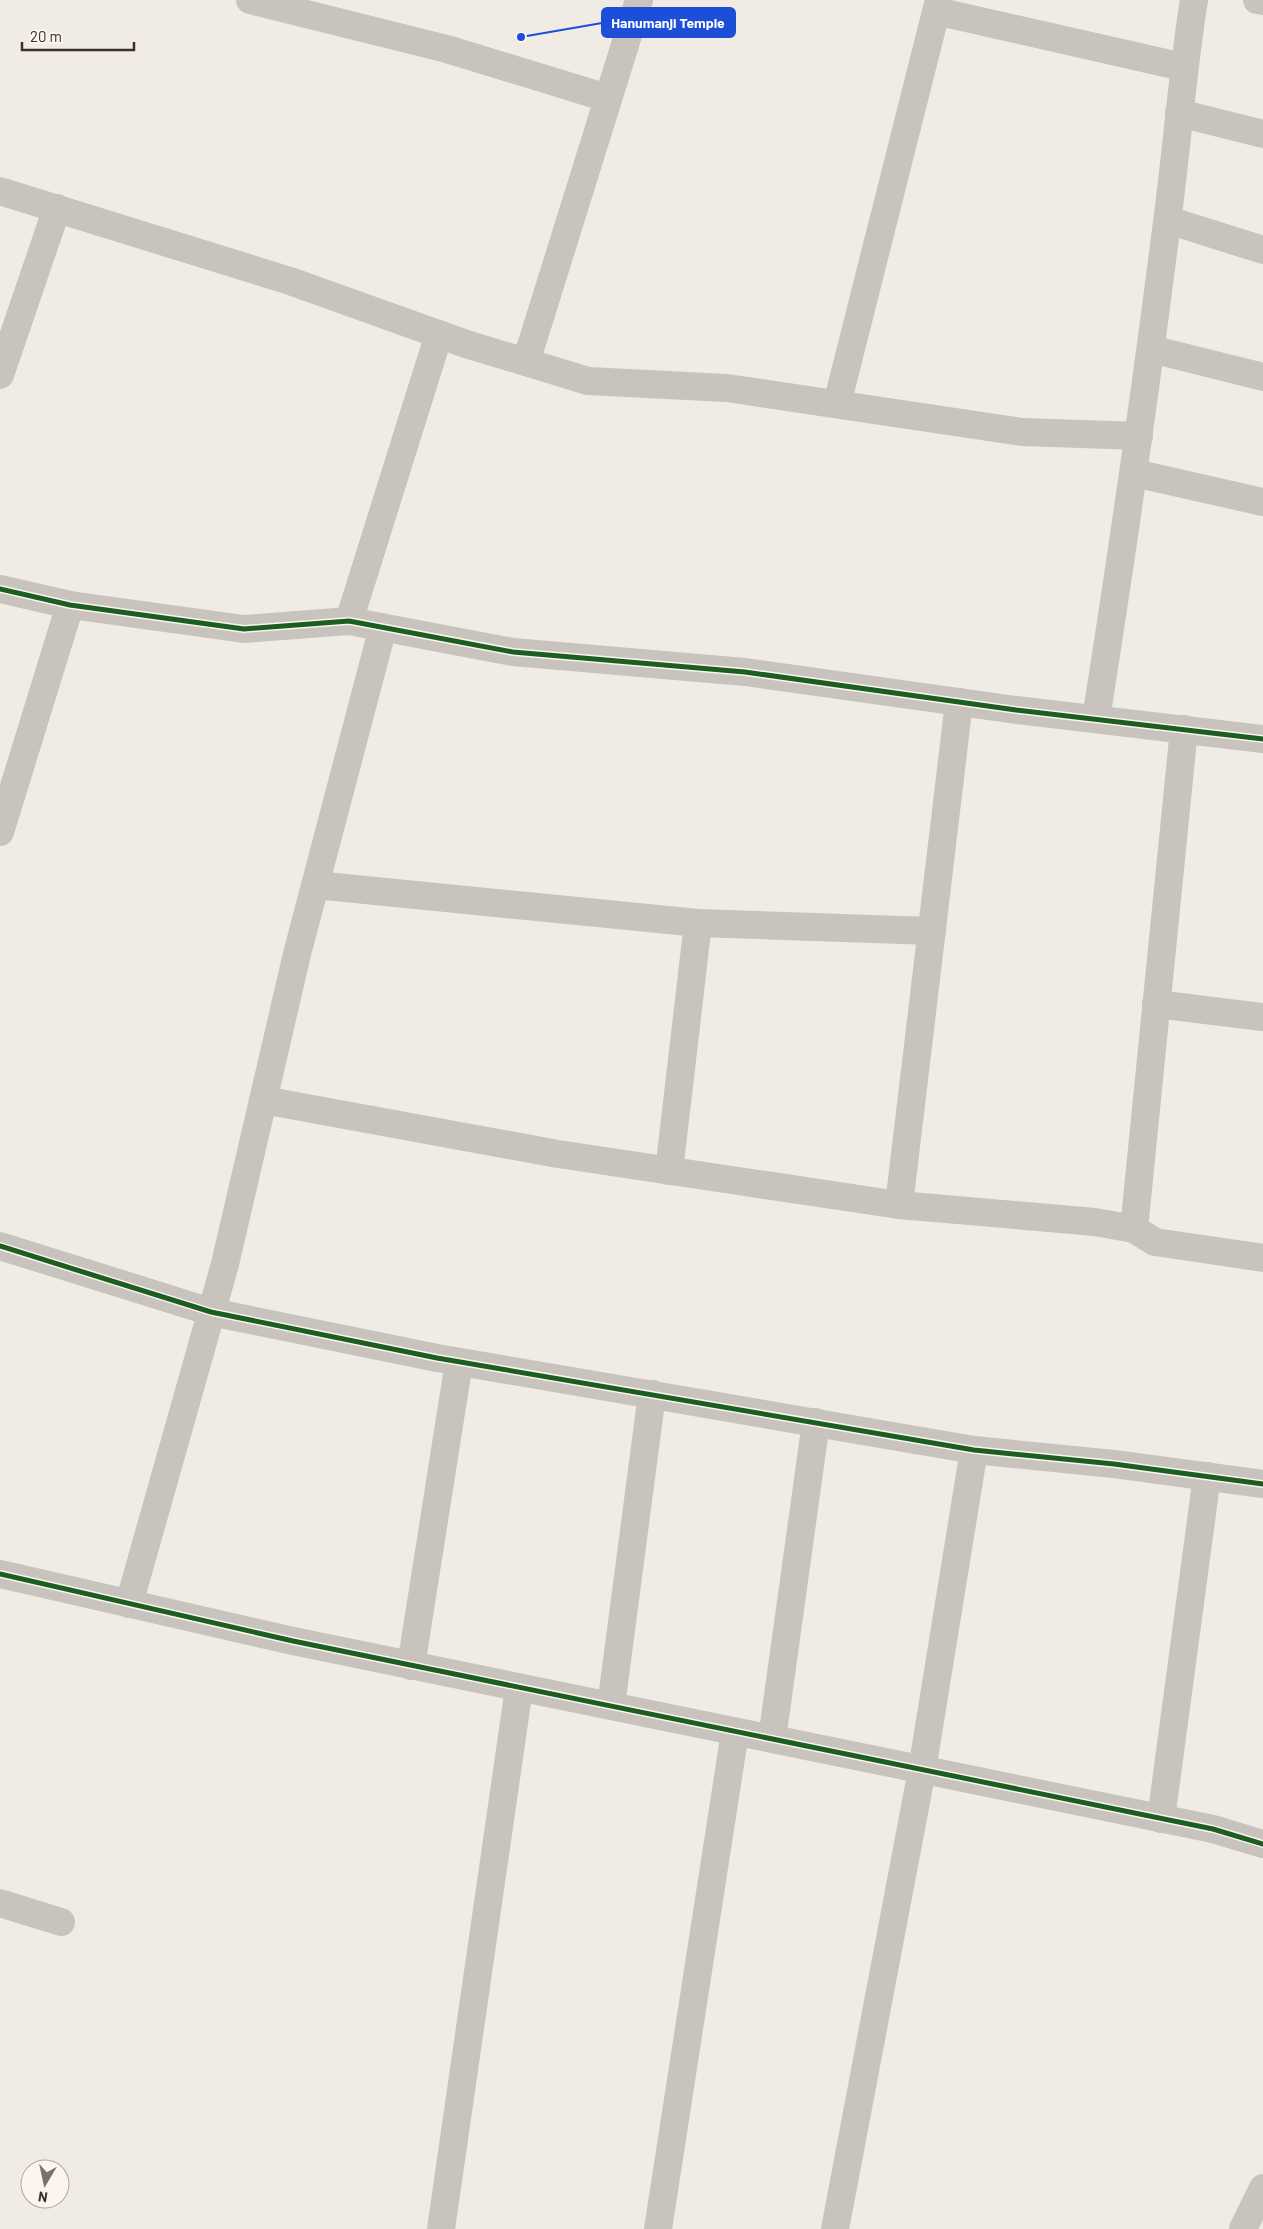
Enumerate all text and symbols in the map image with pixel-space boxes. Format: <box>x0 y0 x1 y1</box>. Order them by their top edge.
callout: Hanumanji Temple <box>602 8 735 37</box>
text: Hanumanji Temple <box>611 14 725 31</box>
scale bar <box>22 20 135 52</box>
text: 20 m <box>30 27 62 45</box>
north arrow <box>20 2159 70 2209</box>
text: N <box>37 2188 49 2206</box>

